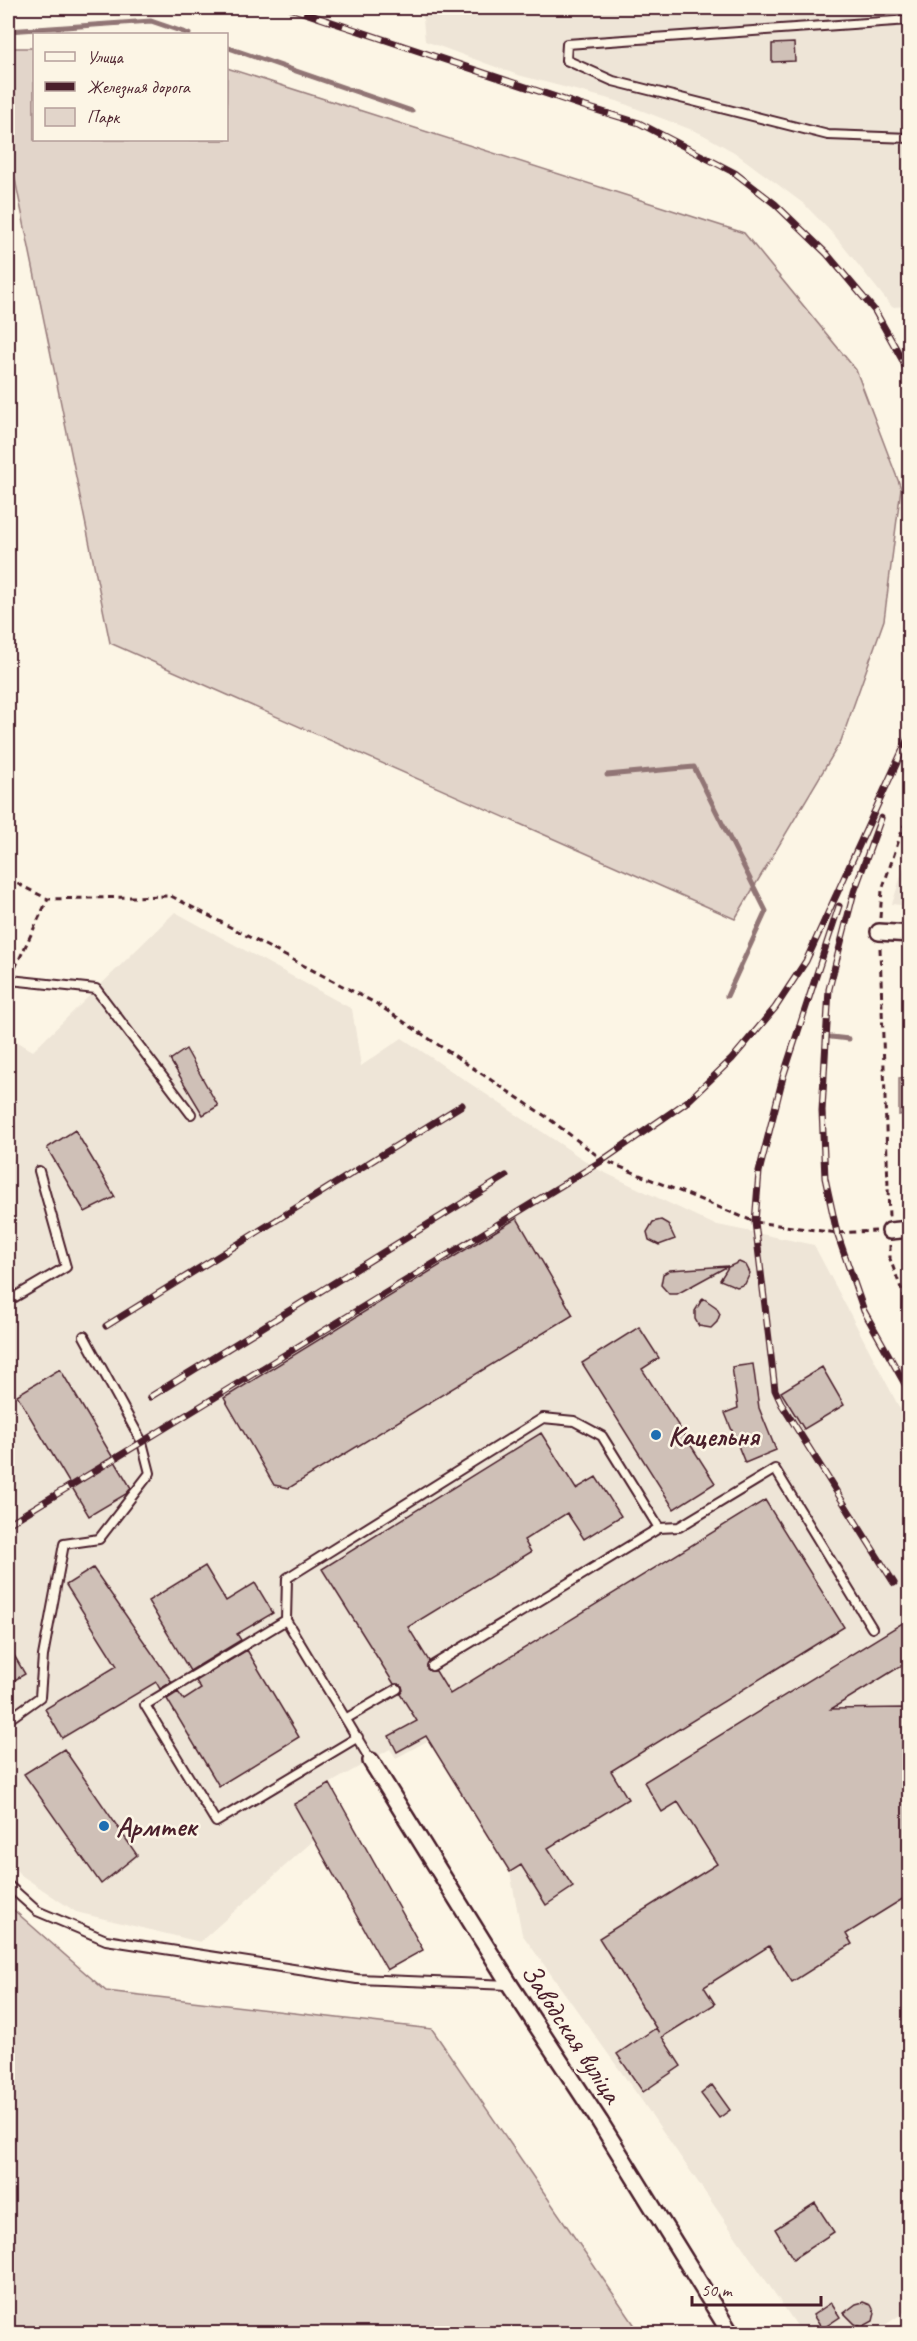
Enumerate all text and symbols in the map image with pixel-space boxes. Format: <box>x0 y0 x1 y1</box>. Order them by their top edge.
legend <box>33 33 228 141</box>
text: Улица <box>87 46 124 68</box>
text: Железная дорога <box>87 76 191 99</box>
text: Парк <box>87 106 121 128</box>
place label: Кацельня <box>668 1418 761 1453</box>
marker: Кацельня <box>649 1428 663 1442</box>
place label: Армтек <box>116 1809 199 1844</box>
marker: Армтек <box>97 1819 111 1833</box>
street label: Заводская вуліца <box>514 1957 631 2111</box>
scale bar <box>692 2269 821 2307</box>
text: 50 m <box>701 2279 734 2301</box>

